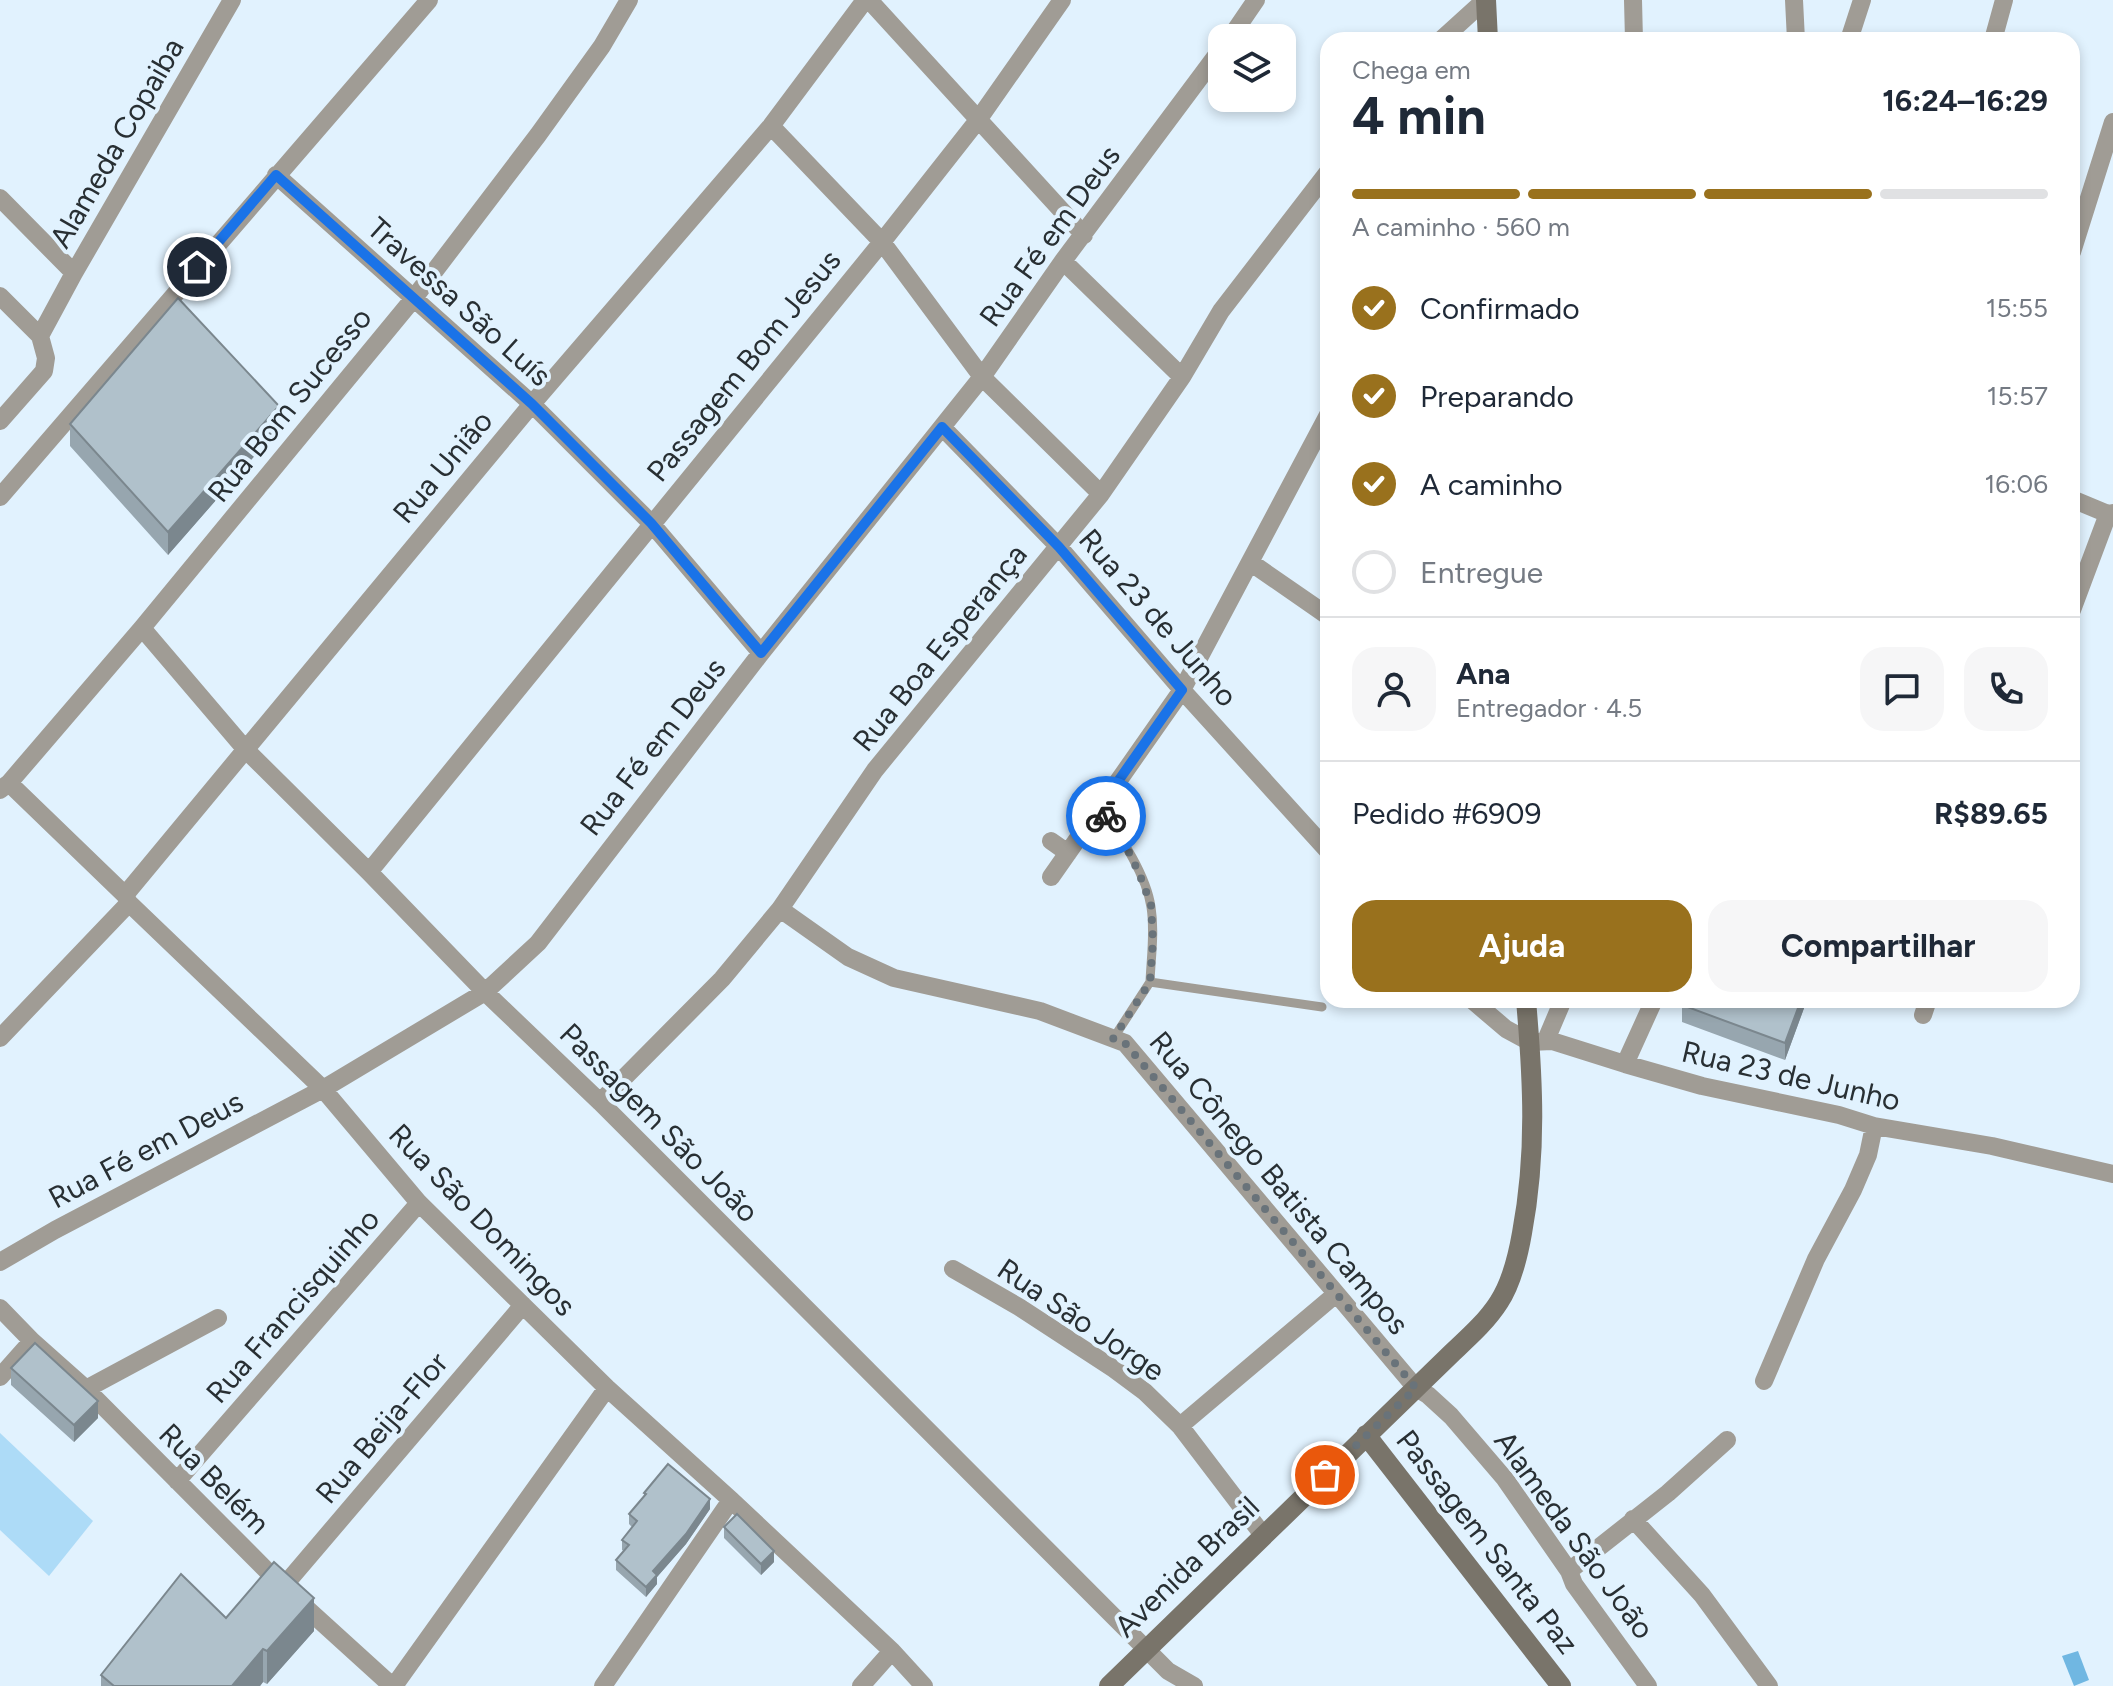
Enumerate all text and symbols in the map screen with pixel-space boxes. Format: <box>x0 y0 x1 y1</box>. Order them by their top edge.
map controls <box>1208 24 1296 112</box>
button: layers <box>1208 24 1296 112</box>
street label: Alameda Copaiba <box>41 31 192 254</box>
text: Chega em <box>1352 54 1471 86</box>
text: 16:24–16:29 <box>1882 82 2048 119</box>
text: 4 min <box>1352 85 1486 147</box>
street label: Rua Fé em Deus <box>971 138 1128 334</box>
street label: Travessa São Luís <box>360 209 559 394</box>
text: A caminho · 560 m <box>1352 211 1570 243</box>
pin <box>163 233 231 301</box>
street label: Passagem Bom Jesus <box>639 242 849 489</box>
icon: home <box>175 245 219 289</box>
icon: check <box>1352 286 1396 330</box>
text: Confirmado <box>1420 290 1580 327</box>
text: 15:55 <box>1986 292 2048 324</box>
street label: Rua Bom Sucesso <box>200 300 380 510</box>
icon: check <box>1352 374 1396 418</box>
text: Preparando <box>1420 378 1574 415</box>
text: 15:57 <box>1987 380 2048 412</box>
street label: Rua União <box>385 403 500 531</box>
icon: check <box>1352 462 1396 506</box>
text: A caminho <box>1420 466 1563 503</box>
text: 16:06 <box>1985 468 2048 500</box>
street label: Rua 23 de Junho <box>1071 521 1246 714</box>
street label: Rua Boa Esperança <box>845 536 1035 759</box>
text: Entregue <box>1420 554 1543 591</box>
button: person <box>1352 647 1436 731</box>
button: chat <box>1860 647 1944 731</box>
button: phone <box>1964 647 2048 731</box>
street label: Rua Fé em Deus <box>572 650 733 843</box>
text: Ana <box>1456 655 1510 692</box>
text: Entregador · 4.5 <box>1456 692 1642 724</box>
courier <box>1066 776 1146 856</box>
icon: bike <box>1084 794 1128 838</box>
text: Pedido #6909 <box>1352 795 1541 832</box>
text: R$89.65 <box>1934 795 2048 832</box>
button: Ajuda <box>1352 900 1692 992</box>
button: Compartilhar <box>1708 900 2048 992</box>
street label: Passagem São João <box>552 1015 767 1230</box>
street label: Rua Cônego Batista Campos <box>1142 1024 1417 1342</box>
street label: Rua 23 de Junho <box>1678 1032 1904 1119</box>
street label: Rua Fé em Deus <box>42 1083 249 1216</box>
street label: Rua São Domingos <box>381 1116 584 1324</box>
street label: Rua Francisquinho <box>198 1201 387 1410</box>
street label: Rua São Jorge <box>991 1250 1172 1389</box>
street label: Rua Beija-Flor <box>308 1344 456 1511</box>
street label: Rua Belém <box>151 1416 277 1542</box>
street label: Passagem Santa Paz <box>1388 1422 1586 1661</box>
street label: Alameda São João <box>1486 1423 1662 1646</box>
pin <box>1291 1441 1359 1509</box>
icon: bag <box>1303 1453 1347 1497</box>
street label: Avenida Brasil <box>1107 1488 1267 1645</box>

